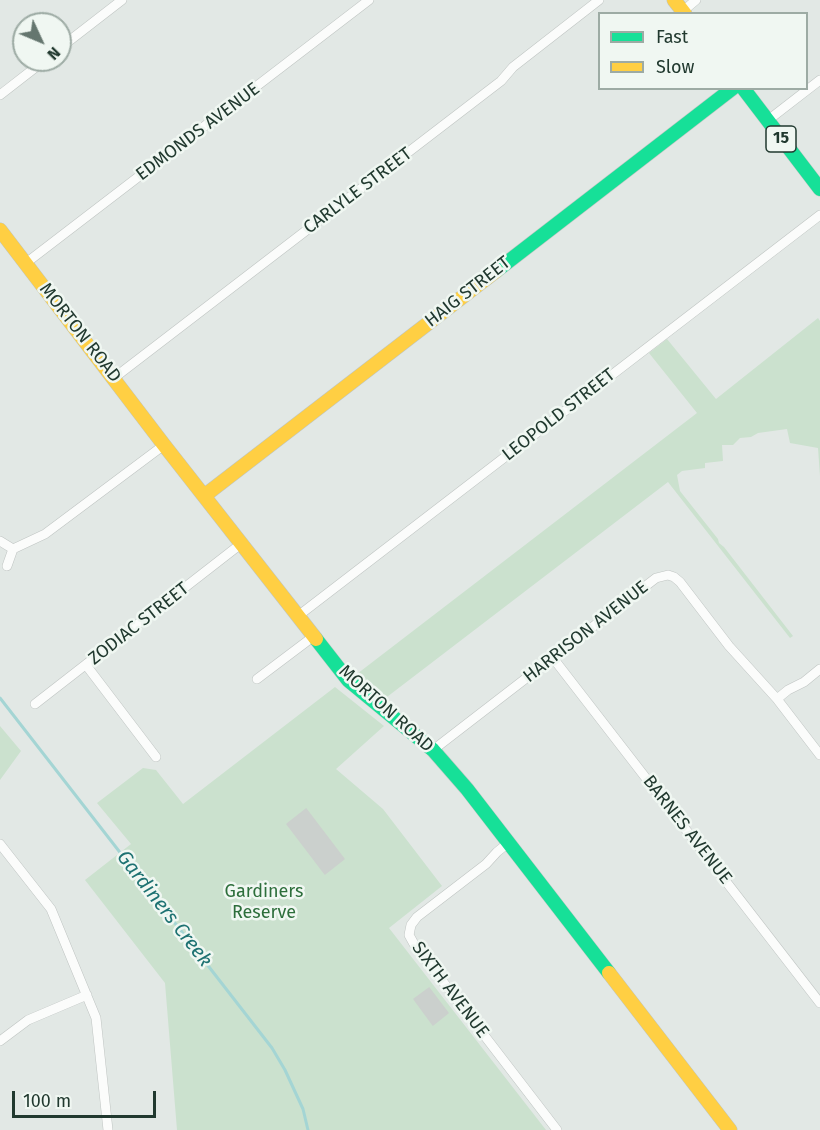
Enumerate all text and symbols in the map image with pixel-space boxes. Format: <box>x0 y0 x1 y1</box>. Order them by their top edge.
north arrow <box>12 12 72 72</box>
legend <box>598 12 808 90</box>
text: Fast <box>656 26 688 48</box>
text: N <box>43 43 64 64</box>
text: Slow <box>656 56 694 78</box>
street label: EDMONDS AVENUE <box>132 78 264 186</box>
road number: 15 <box>766 126 796 152</box>
street label: CARLYLE STREET <box>300 143 416 239</box>
street label: HAIG STREET <box>421 252 515 332</box>
street label: MORTON ROAD <box>35 279 125 387</box>
street label: LEOPOLD STREET <box>498 364 620 466</box>
street label: HARRISON AVENUE <box>519 577 653 687</box>
street label: ZODIAC STREET <box>84 578 194 670</box>
street label: MORTON ROAD <box>334 661 438 757</box>
street label: BARNES AVENUE <box>638 771 736 889</box>
water label: Gardiners Creek <box>111 846 217 972</box>
park label: Gardiners Reserve <box>225 881 303 924</box>
street label: SIXTH AVENUE <box>407 938 493 1042</box>
scale bar <box>15 1079 159 1117</box>
text: 100 m <box>23 1090 71 1112</box>

